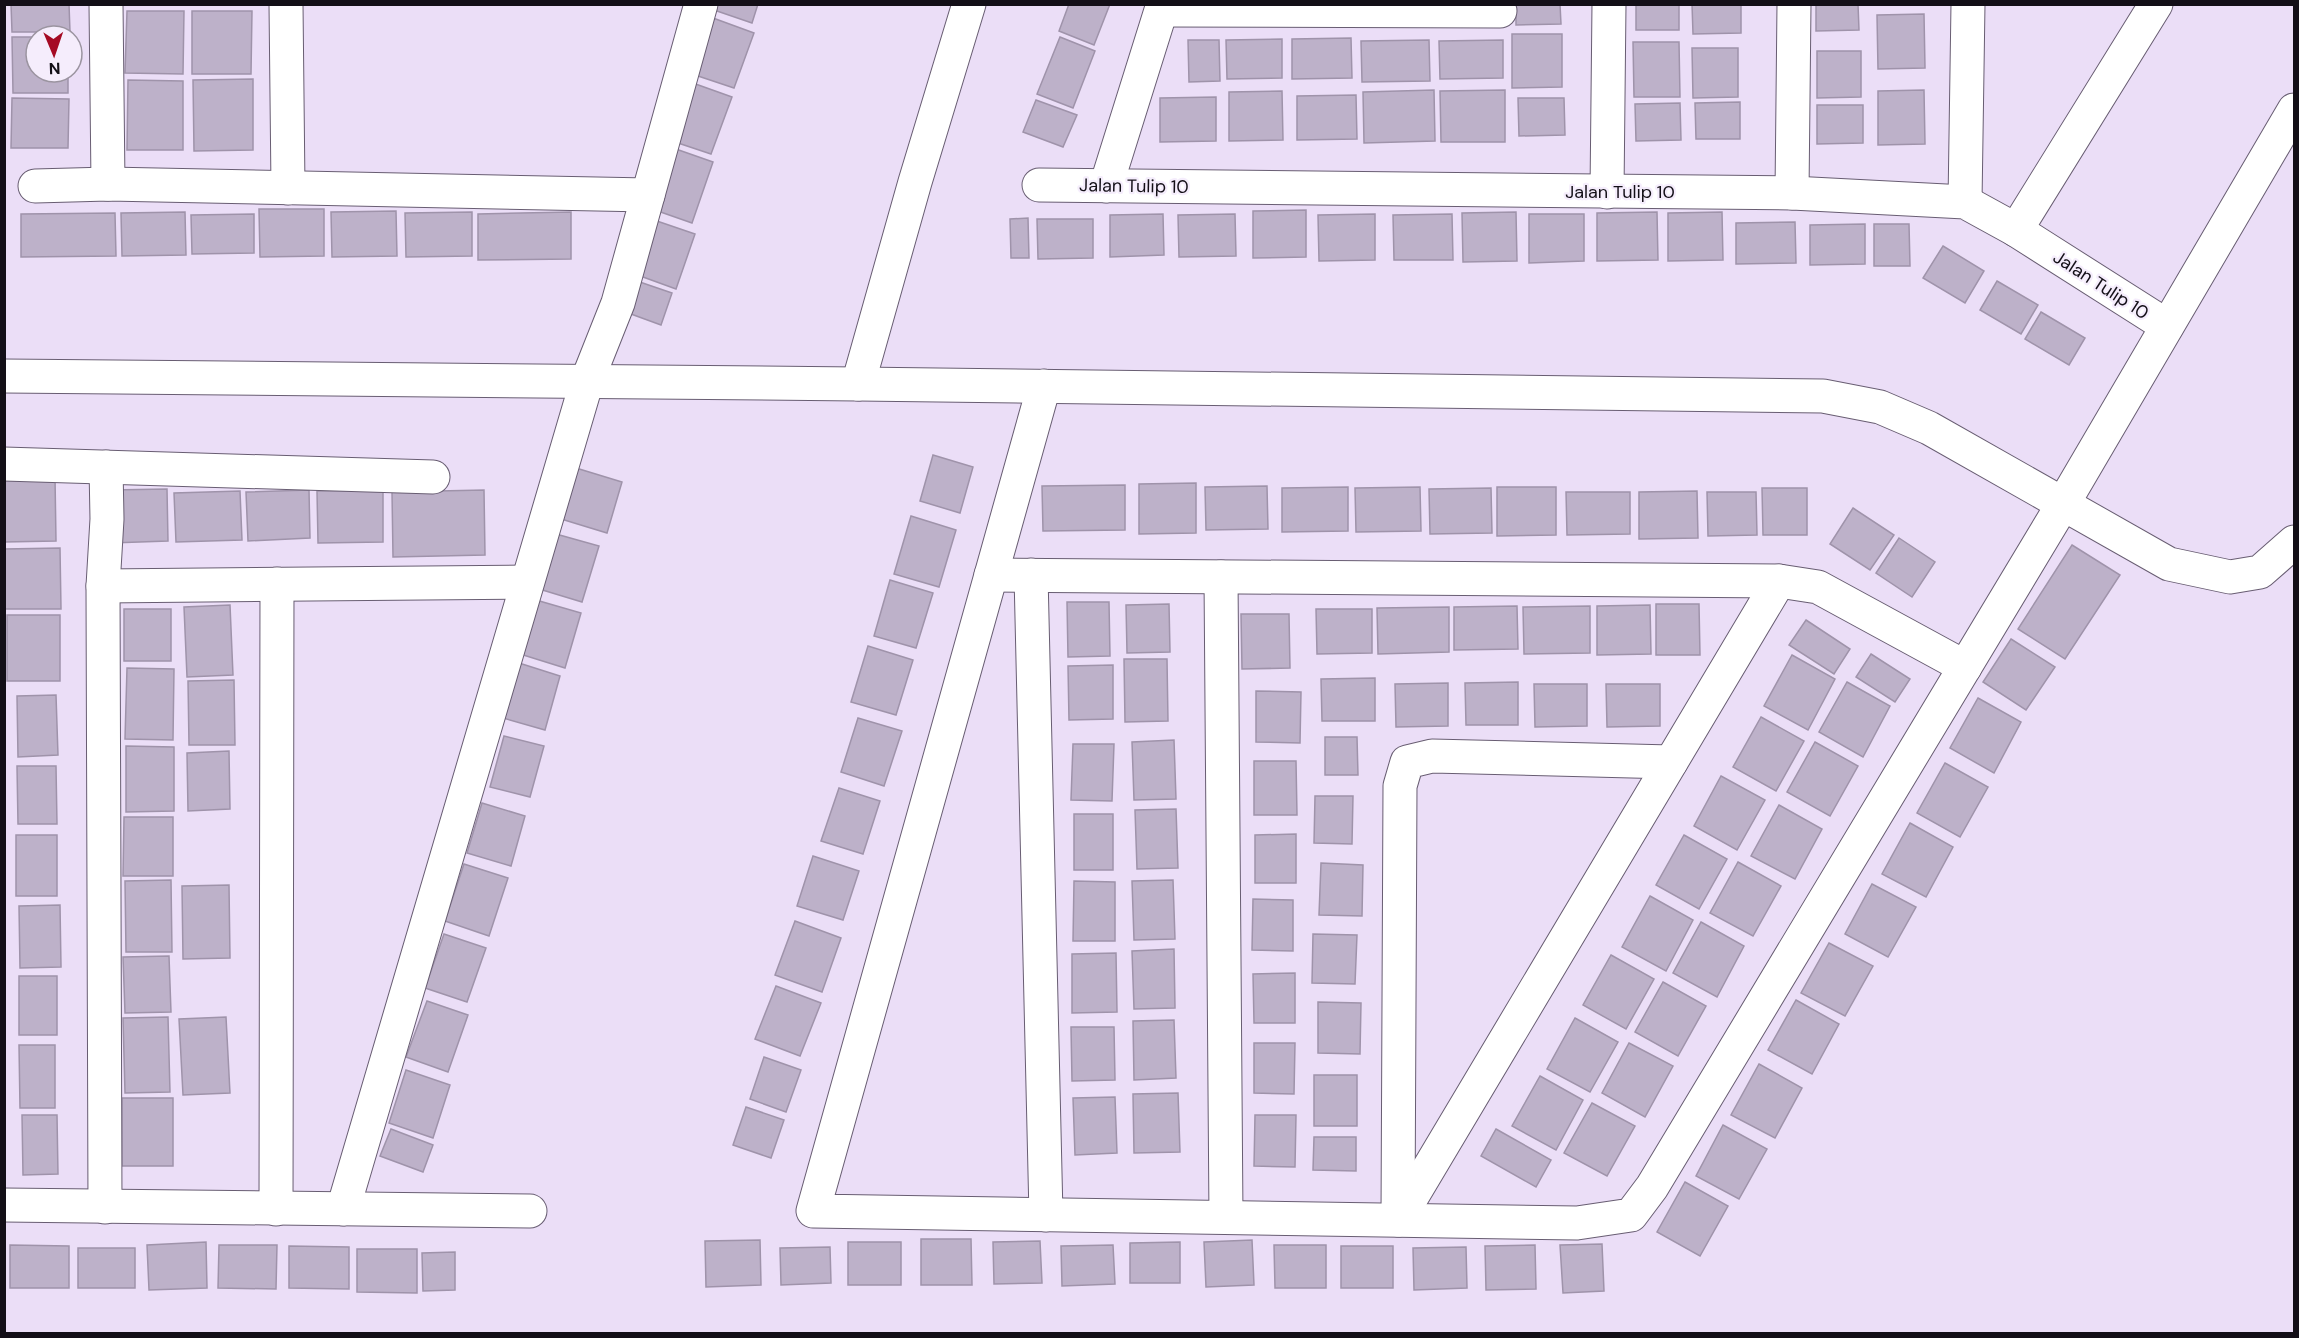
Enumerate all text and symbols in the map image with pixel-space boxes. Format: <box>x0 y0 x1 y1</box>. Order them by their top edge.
north arrow <box>24 24 84 84</box>
text: N <box>48 58 61 79</box>
street label: Jalan Tulip 10 <box>1079 173 1189 199</box>
street label: Jalan Tulip 10 <box>1565 180 1675 204</box>
street label: Jalan Tulip 10 <box>2049 245 2153 325</box>

